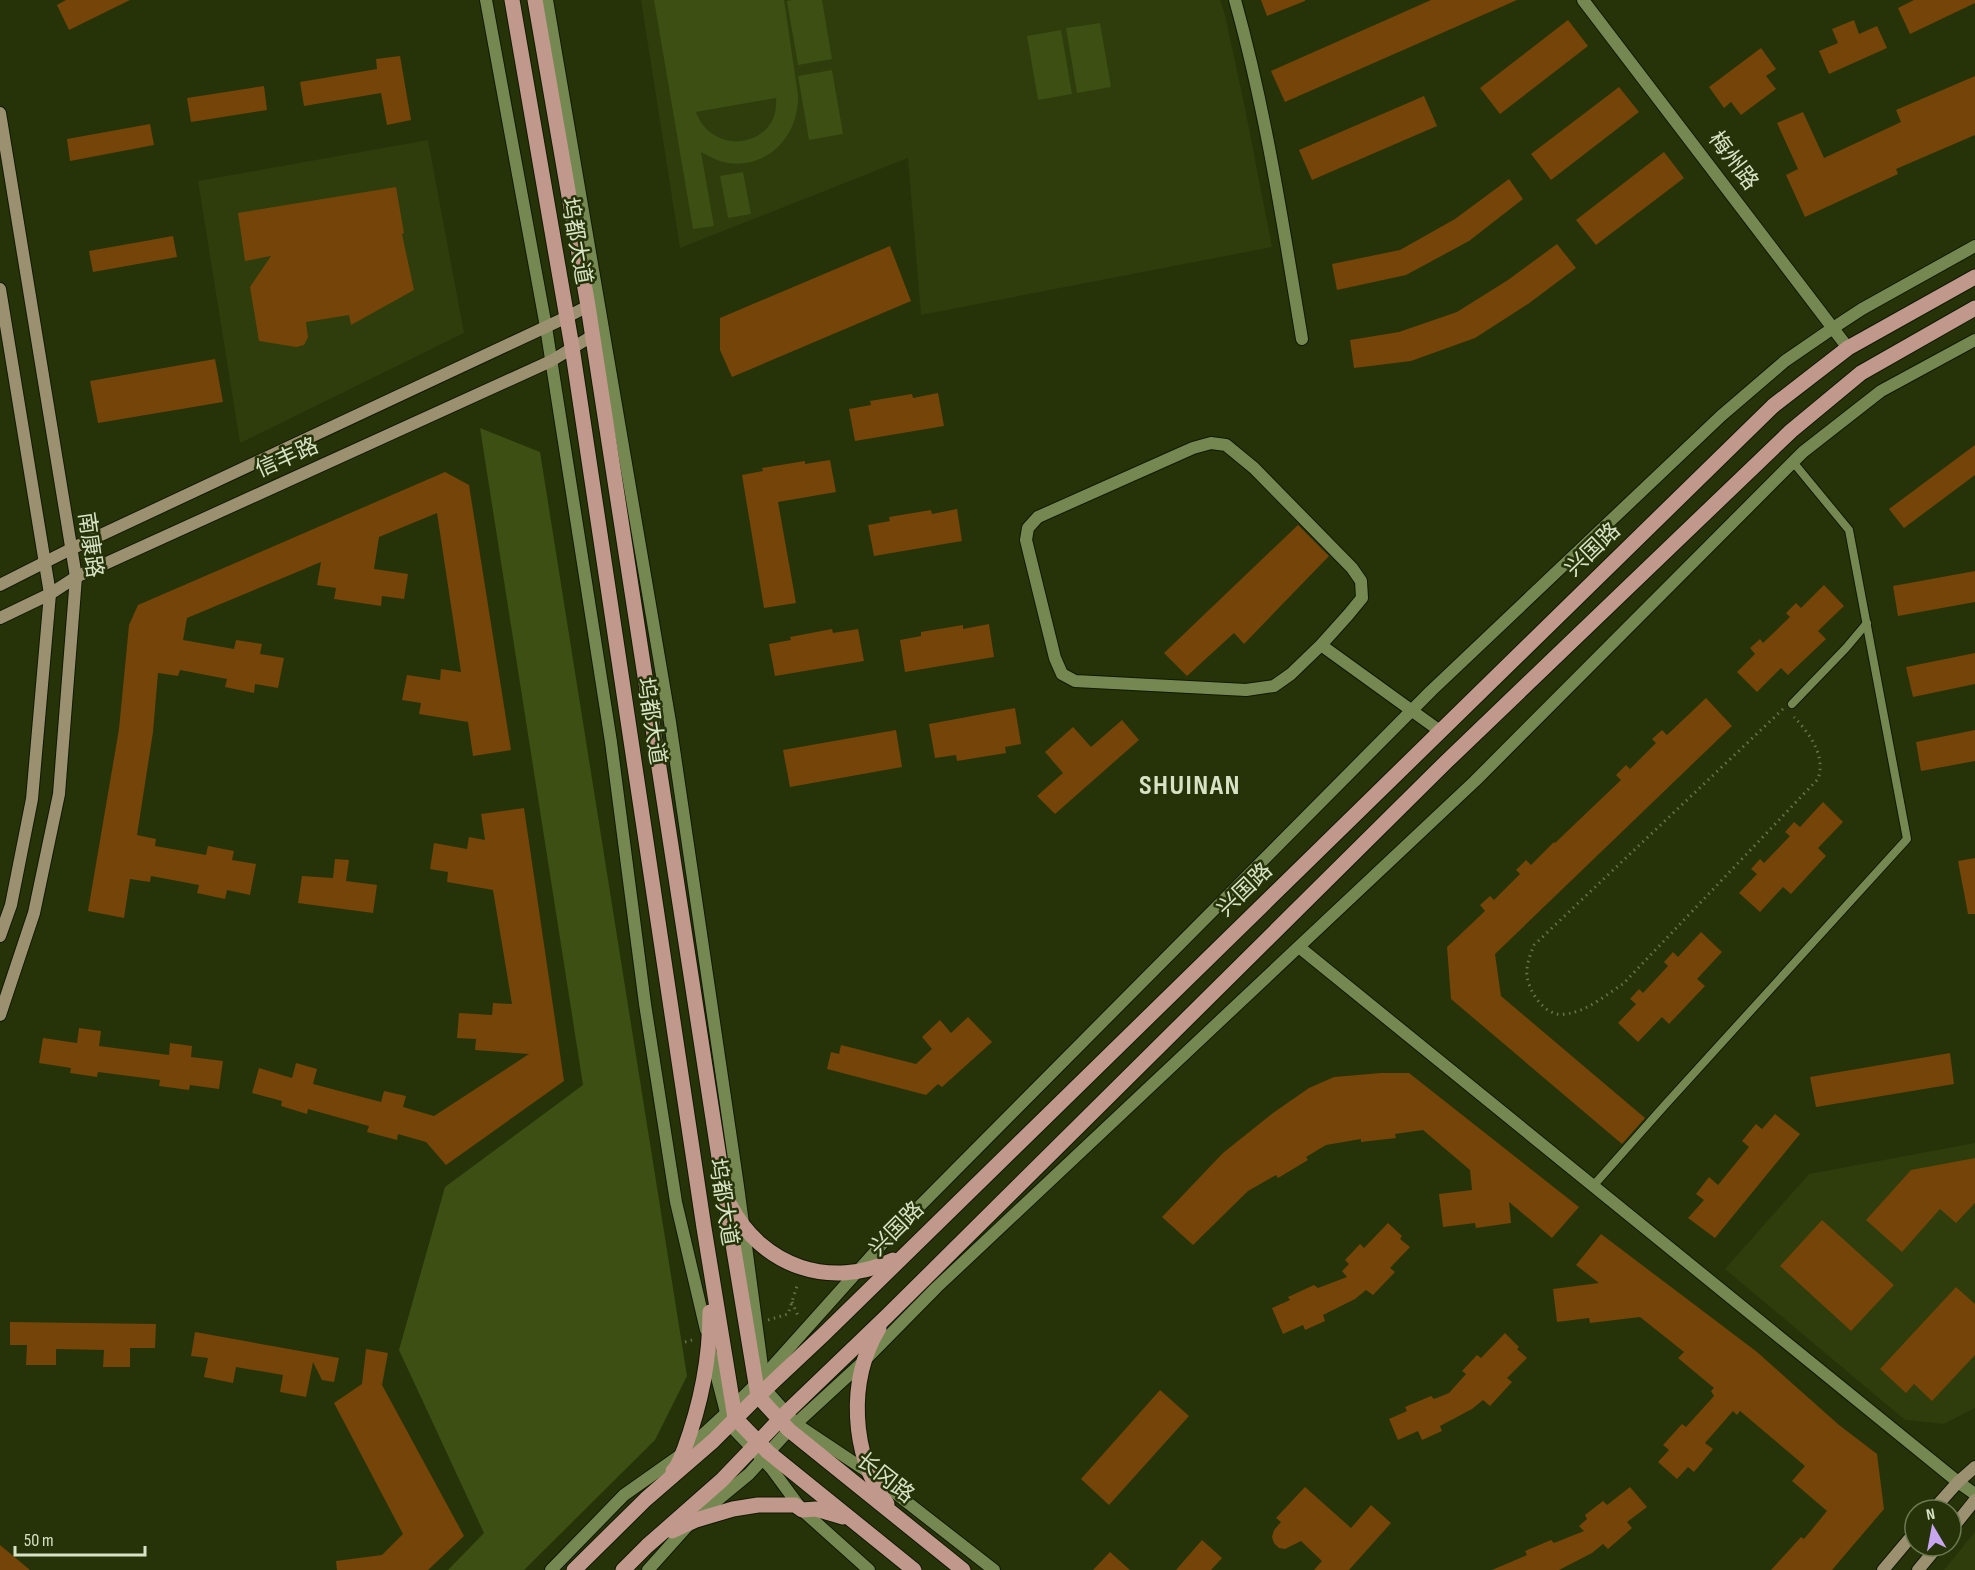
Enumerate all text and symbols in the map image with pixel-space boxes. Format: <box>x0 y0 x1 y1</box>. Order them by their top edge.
street label: 梅州路 <box>1702 127 1764 195</box>
street label: 坞都大道 <box>555 195 597 287</box>
street label: 信丰路 <box>251 432 323 484</box>
street label: 南康路 <box>72 510 108 580</box>
street label: 兴国路 <box>1560 517 1626 583</box>
street label: 坞都大道 <box>631 675 671 767</box>
district label: SHUINAN <box>1139 769 1241 802</box>
street label: 兴国路 <box>1212 857 1278 923</box>
street label: 坞都大道 <box>703 1156 743 1248</box>
street label: 兴国路 <box>864 1196 930 1262</box>
street label: 长冈路 <box>851 1447 919 1509</box>
north arrow <box>1903 1498 1963 1558</box>
text: N <box>1925 1505 1937 1525</box>
scale bar <box>15 1519 146 1557</box>
text: 50 m <box>24 1530 54 1551</box>

